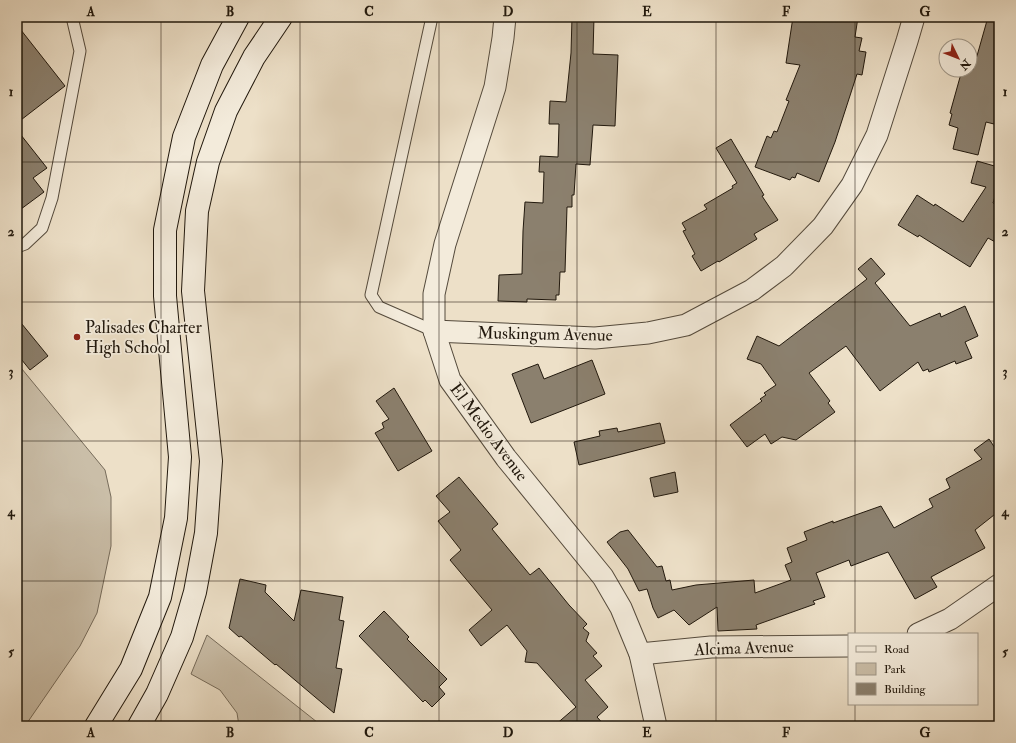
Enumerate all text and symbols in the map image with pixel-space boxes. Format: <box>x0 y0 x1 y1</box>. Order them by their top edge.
text: A <box>86 4 96 20</box>
text: B <box>226 4 234 20</box>
text: C <box>364 4 374 20</box>
text: D <box>503 4 514 20</box>
text: E <box>642 4 652 20</box>
text: F <box>782 4 791 20</box>
text: G <box>920 4 931 20</box>
north arrow <box>938 38 978 78</box>
text: N <box>956 56 974 73</box>
text: 1 <box>9 84 14 100</box>
text: 1 <box>1003 84 1008 100</box>
text: 2 <box>8 224 15 240</box>
text: 2 <box>1002 224 1009 240</box>
place label: Palisades Charter High School <box>85 317 202 358</box>
street label: Muskingum Avenue <box>477 322 613 346</box>
marker: Palisades Charter High School <box>72 332 82 342</box>
text: 3 <box>9 364 14 380</box>
text: 3 <box>1003 364 1008 380</box>
street label: El Medio Avenue <box>445 379 533 485</box>
text: 4 <box>6 504 15 520</box>
text: 4 <box>1000 504 1009 520</box>
legend <box>848 633 978 705</box>
street label: Alcima Avenue <box>693 636 794 660</box>
text: Road <box>884 642 909 657</box>
text: 5 <box>8 644 14 660</box>
text: 5 <box>1002 644 1008 660</box>
text: Park <box>884 662 906 677</box>
text: Building <box>884 682 927 697</box>
text: A <box>86 725 96 741</box>
text: B <box>226 725 234 741</box>
text: C <box>364 725 374 741</box>
text: D <box>503 725 514 741</box>
text: E <box>642 725 652 741</box>
text: F <box>782 725 791 741</box>
text: G <box>920 725 931 741</box>

